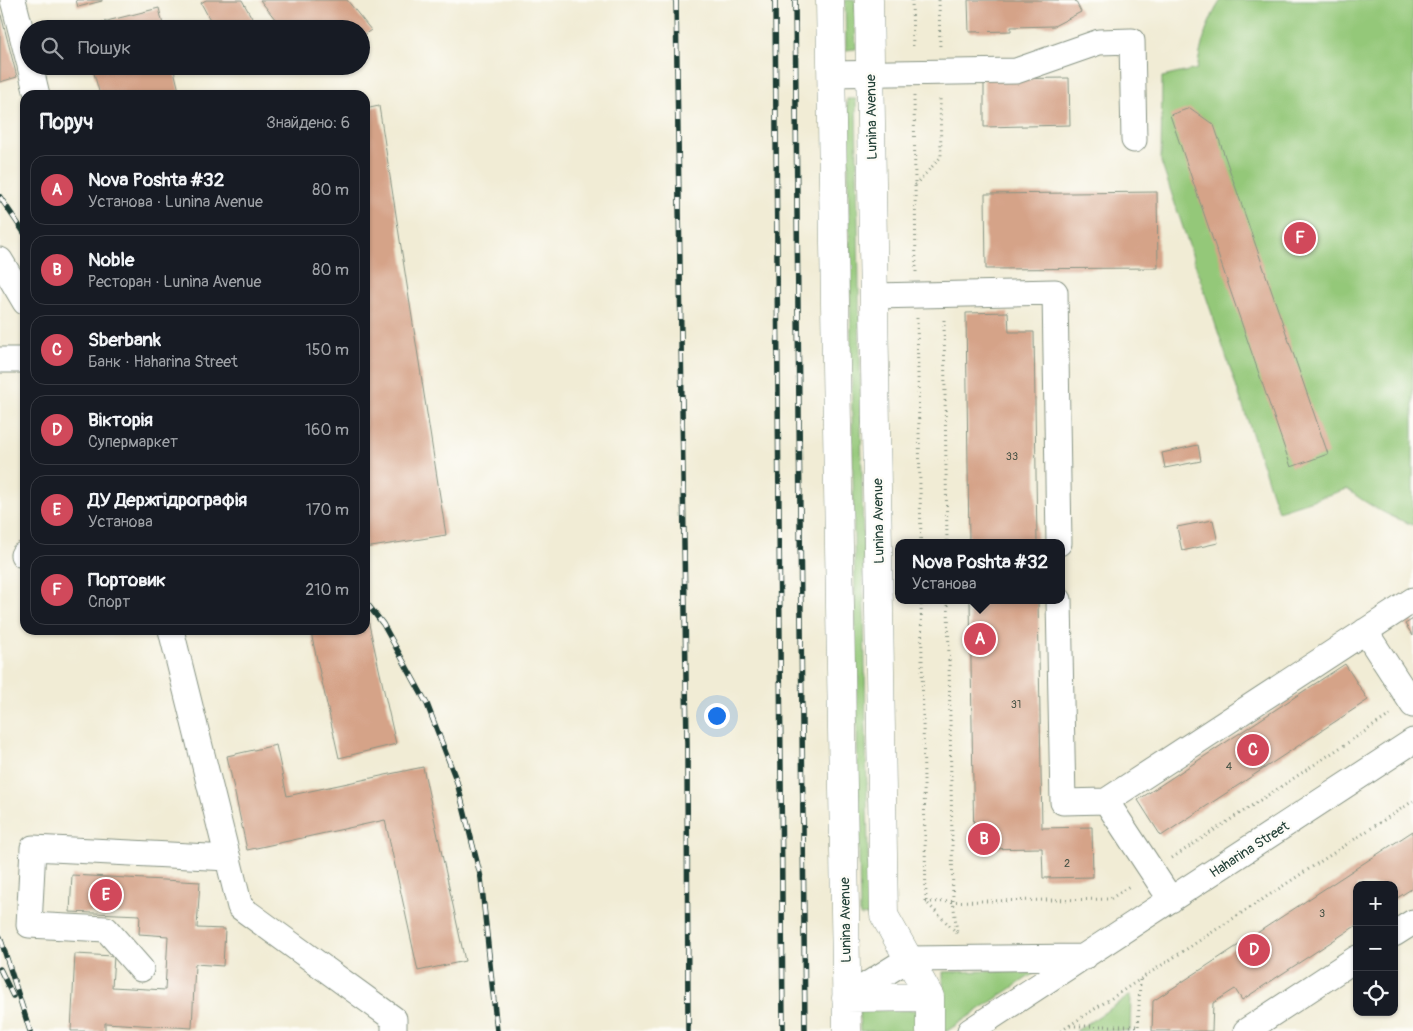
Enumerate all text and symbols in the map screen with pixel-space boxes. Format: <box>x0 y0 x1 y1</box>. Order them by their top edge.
search box <box>20 20 370 75</box>
icon: search <box>38 34 66 62</box>
text: Пошук <box>78 36 131 60</box>
street label: Lunina Avenue <box>862 74 881 160</box>
text: Поруч <box>40 109 93 136</box>
text: Знайдено: 6 <box>266 113 350 133</box>
text: Nova Poshta #32 <box>88 168 224 192</box>
text: A <box>52 180 62 200</box>
text: 80 m <box>312 180 349 200</box>
text: Установа · Lunina Avenue <box>88 192 263 212</box>
pin: F <box>1284 219 1316 257</box>
text: Noble <box>88 248 134 272</box>
text: B <box>52 260 62 280</box>
text: 80 m <box>312 260 349 280</box>
text: Ресторан · Lunina Avenue <box>88 272 261 292</box>
text: Sberbank <box>88 328 161 352</box>
text: C <box>52 340 62 360</box>
text: 150 m <box>305 340 349 360</box>
text: Банк · Haharina Street <box>88 352 238 372</box>
text: Вікторія <box>88 408 153 432</box>
text: D <box>52 420 62 440</box>
text: 160 m <box>305 420 349 440</box>
text: Супермаркет <box>88 432 178 452</box>
house number: 33 <box>1006 450 1018 463</box>
street label: Lunina Avenue <box>869 478 888 564</box>
text: ДУ Держгідрографія <box>88 488 247 512</box>
text: E <box>53 500 61 520</box>
text: 170 m <box>306 500 349 520</box>
text: Установа <box>88 512 153 532</box>
popup <box>895 539 1065 604</box>
text: Nova Poshta #32 <box>912 550 1048 574</box>
text: Портовик <box>88 568 166 592</box>
text: Установа <box>912 574 977 594</box>
text: F <box>52 580 62 600</box>
text: 210 m <box>305 580 349 600</box>
text: Спорт <box>88 592 130 612</box>
pin: A <box>964 620 996 658</box>
house number: 31 <box>1011 698 1021 711</box>
your location <box>704 703 730 729</box>
pin: C <box>1237 731 1269 769</box>
house number: 4 <box>1226 760 1233 773</box>
street label: Haharina Street <box>1206 817 1292 881</box>
pin: B <box>968 820 1000 858</box>
house number: 2 <box>1064 857 1070 870</box>
pin: E <box>90 876 122 914</box>
street label: Lunina Avenue <box>836 877 855 963</box>
map controls <box>1353 881 1398 1016</box>
button: + <box>1353 881 1398 926</box>
house number: 3 <box>1319 907 1325 920</box>
button: − <box>1353 926 1398 971</box>
pin: D <box>1238 931 1270 969</box>
button: locate <box>1353 971 1398 1016</box>

